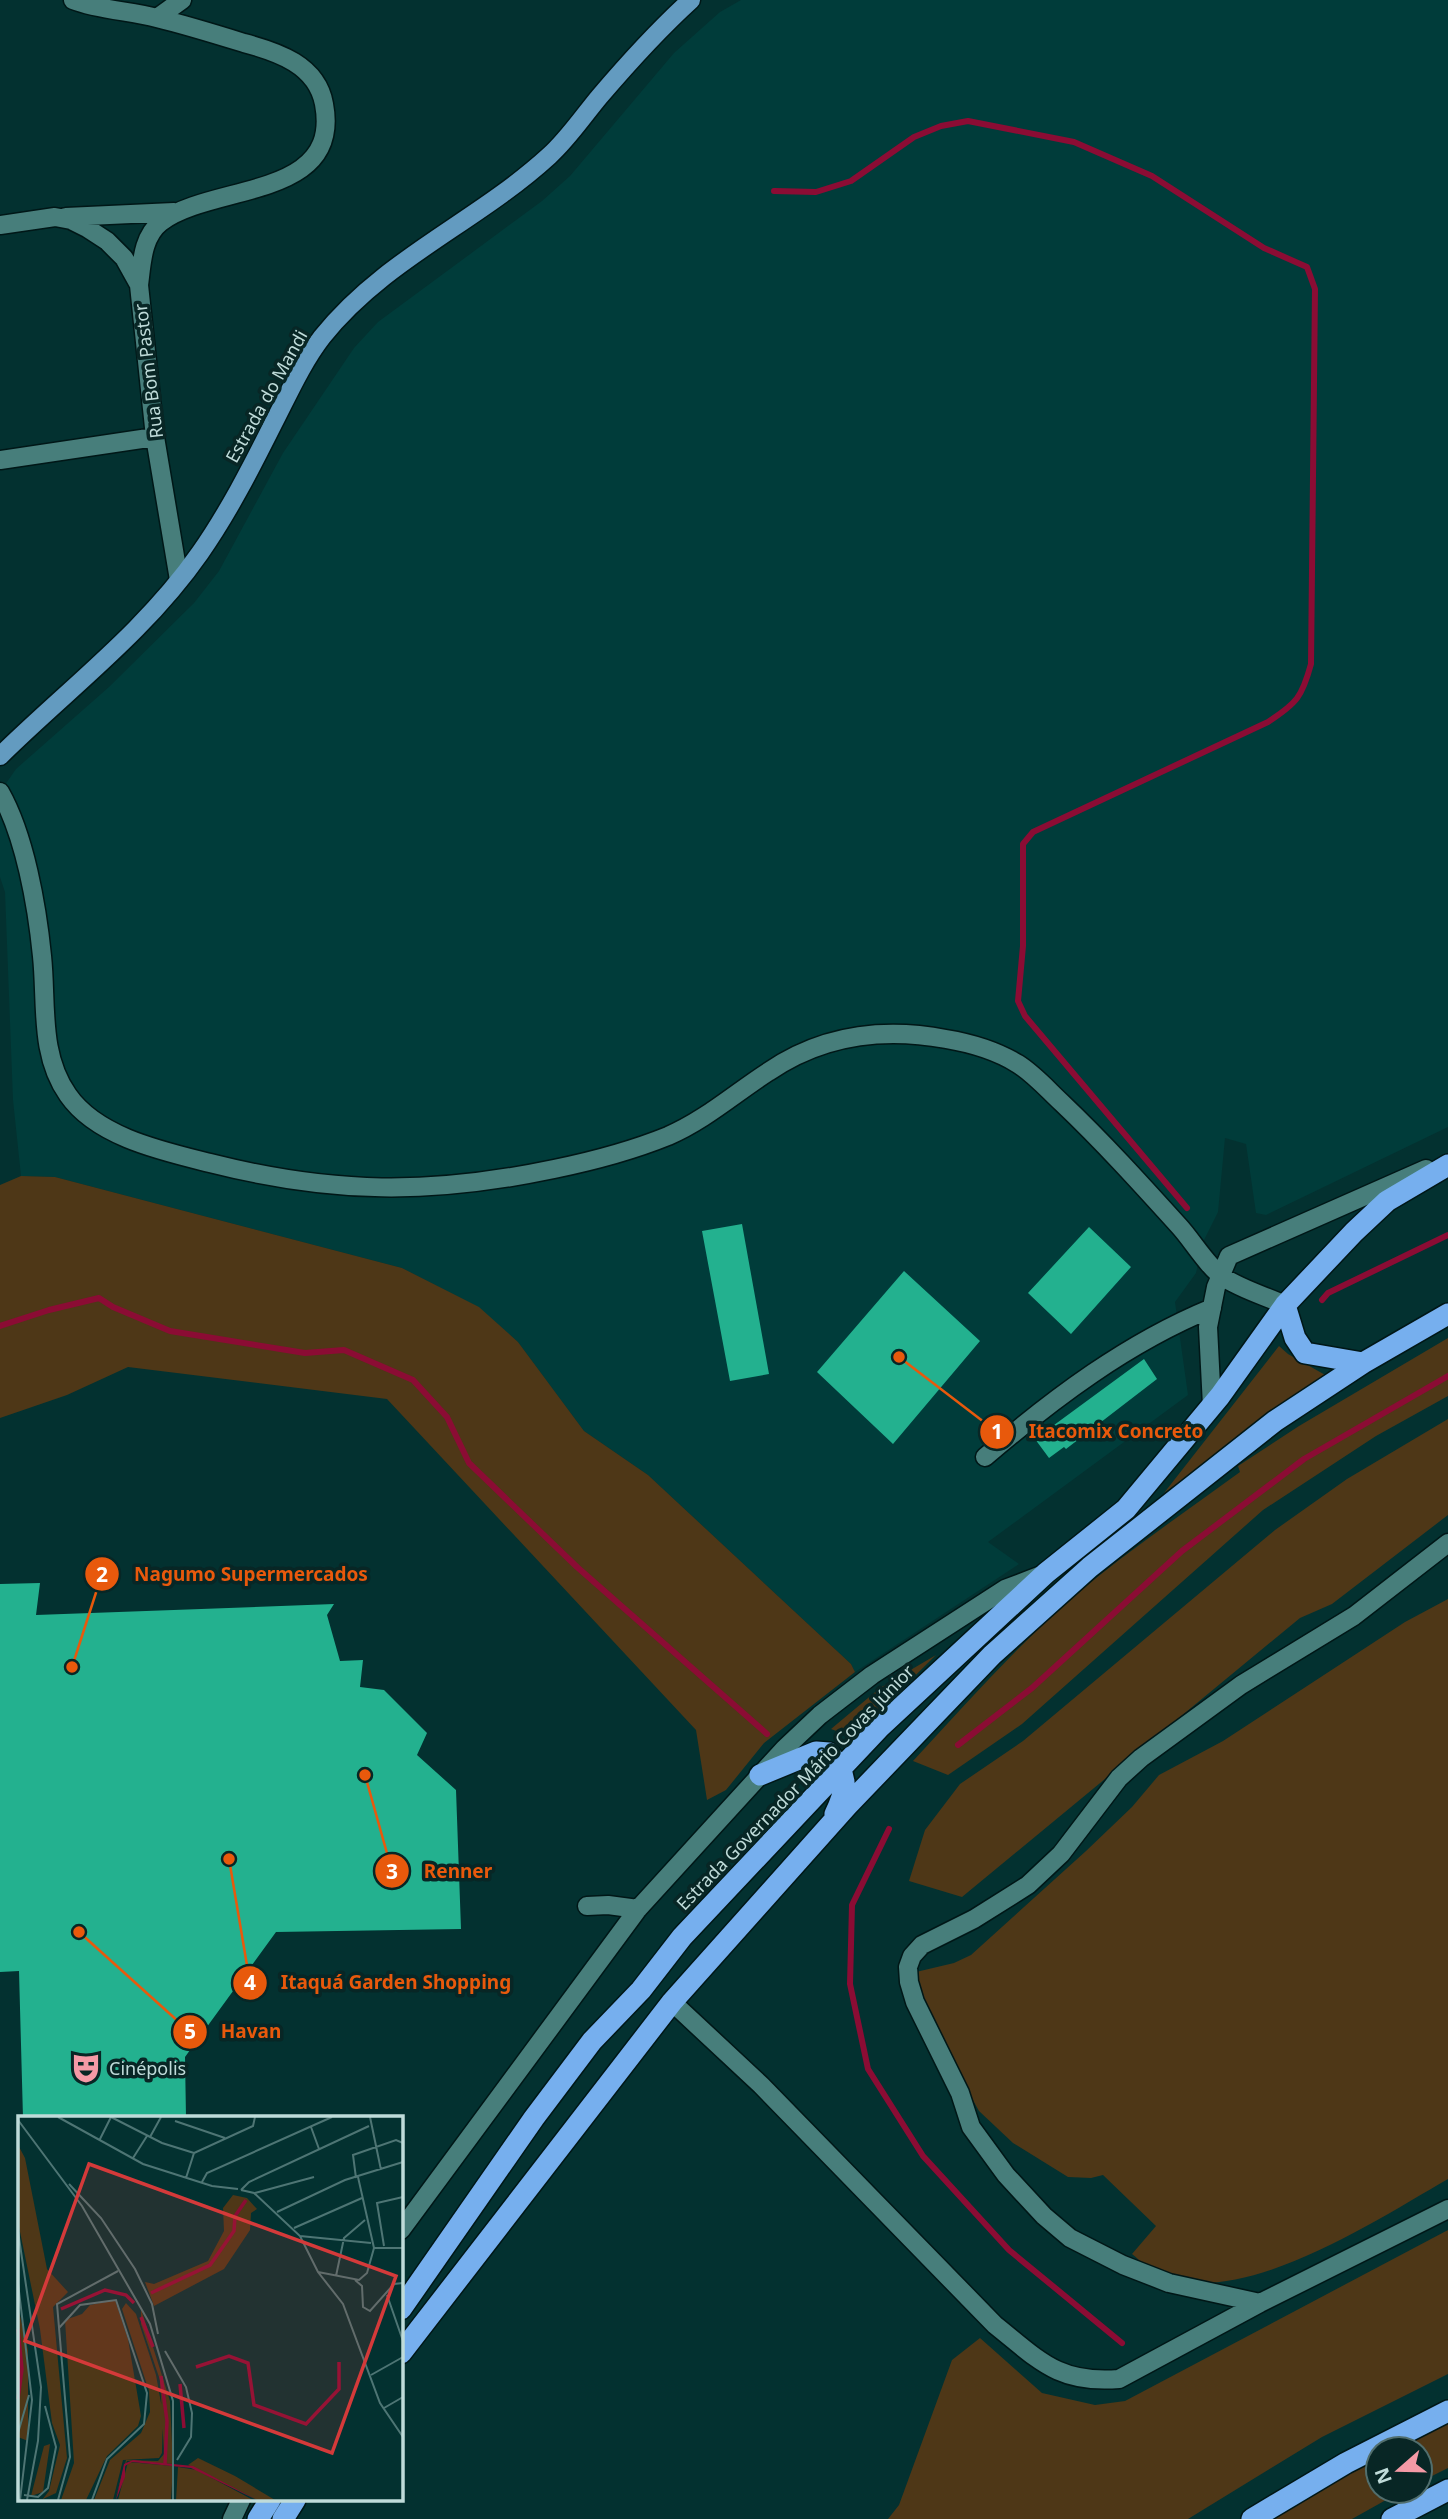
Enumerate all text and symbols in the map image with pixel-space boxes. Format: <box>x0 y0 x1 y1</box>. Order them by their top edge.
street label: Rua Bom Pastor <box>128 302 168 440</box>
street label: Estrada do Mandi <box>220 325 312 467</box>
callout: Itacomix Concreto <box>980 1412 1218 1452</box>
text: 1 <box>991 1417 1003 1445</box>
text: Itacomix Concreto <box>1029 1418 1203 1444</box>
callout: Nagumo Supermercados <box>85 1554 382 1594</box>
text: 2 <box>96 1560 108 1588</box>
text: Nagumo Supermercados <box>134 1561 368 1587</box>
street label: Estrada Governador Mário Covas Júnior <box>671 1659 919 1915</box>
callout: Renner <box>375 1851 506 1891</box>
text: 3 <box>386 1857 398 1885</box>
text: Renner <box>424 1858 493 1884</box>
callout: Itaquá Garden Shopping <box>232 1963 525 2003</box>
text: 4 <box>244 1968 256 1996</box>
text: Itaquá Garden Shopping <box>281 1969 511 1995</box>
callout: Havan <box>172 2012 296 2052</box>
text: 5 <box>184 2017 196 2045</box>
text: Havan <box>221 2018 281 2044</box>
theatre icon: Cinépolis <box>69 2051 103 2085</box>
place label: Cinépolis <box>109 2056 186 2080</box>
inset map <box>18 2116 402 2502</box>
north arrow <box>1364 2435 1434 2505</box>
text: N <box>1368 2464 1398 2488</box>

